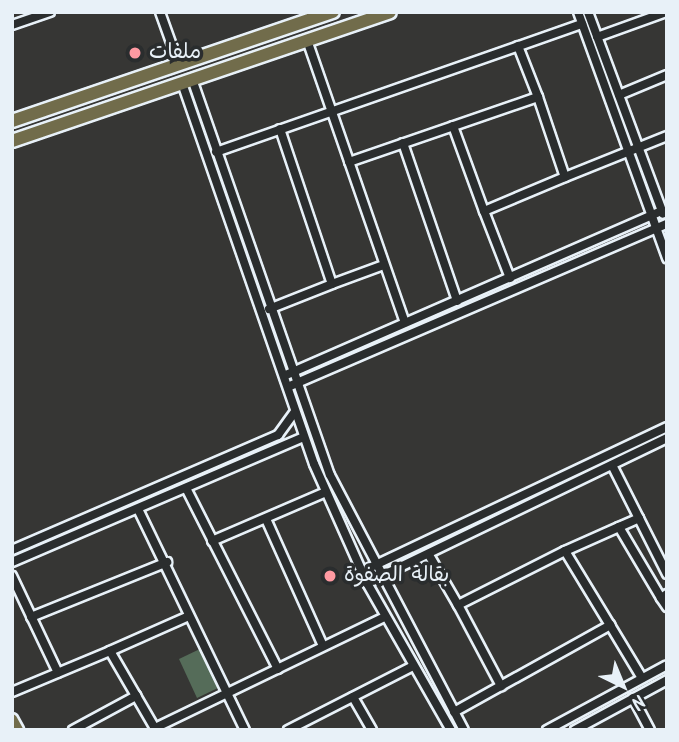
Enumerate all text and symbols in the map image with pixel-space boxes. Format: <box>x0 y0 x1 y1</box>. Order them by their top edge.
place label: ملفات <box>149 40 201 66</box>
marker: ملفات <box>127 45 143 61</box>
place label: بقالة الصفوة <box>344 563 449 589</box>
marker: بقالة الصفوة <box>322 568 338 584</box>
north arrow <box>588 651 658 721</box>
text: N <box>623 686 652 716</box>

